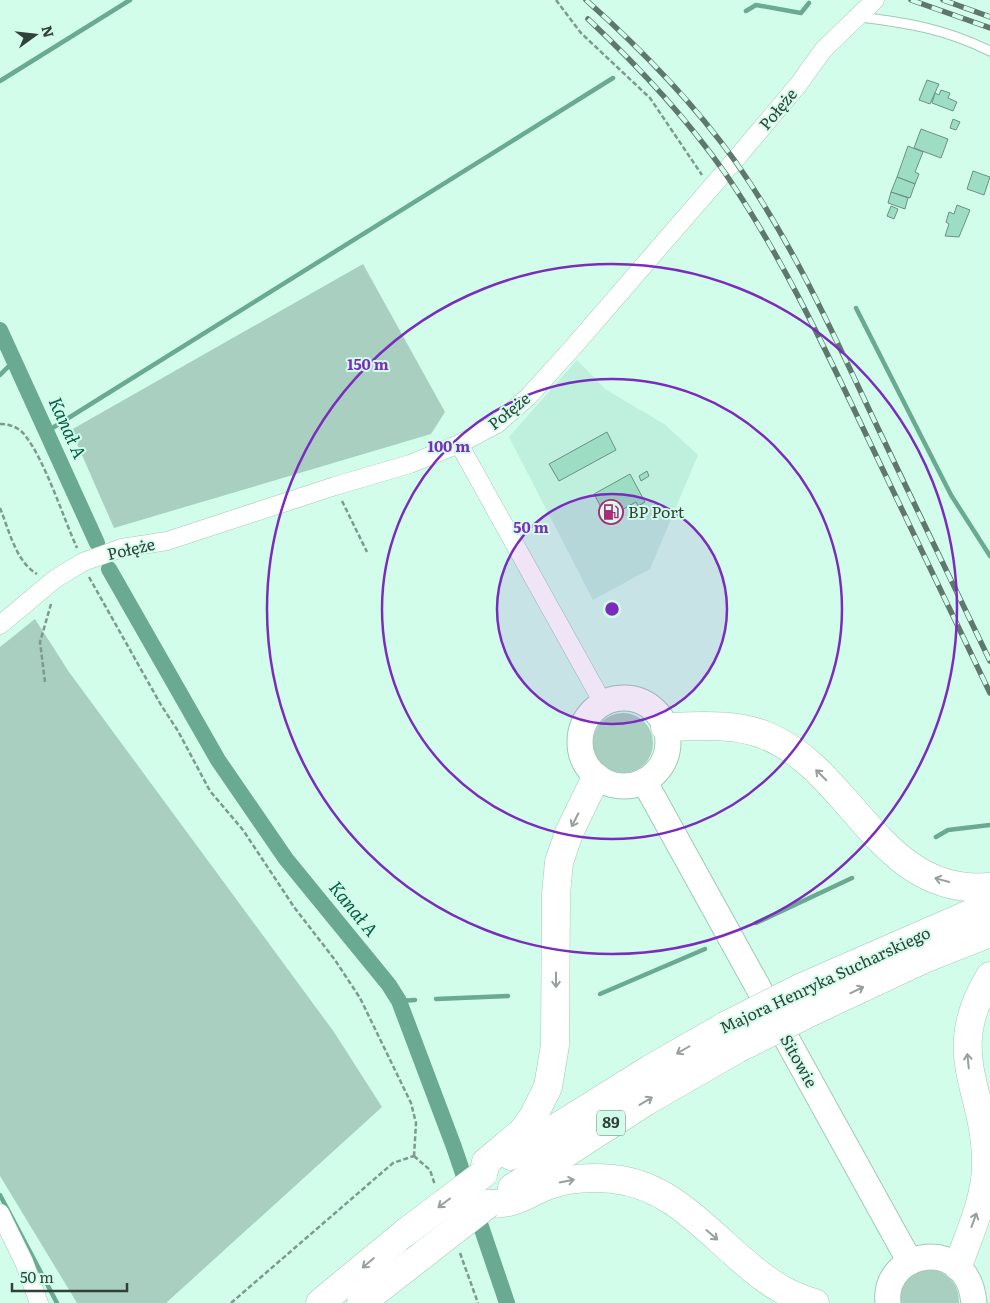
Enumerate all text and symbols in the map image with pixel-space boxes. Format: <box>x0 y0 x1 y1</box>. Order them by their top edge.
north arrow <box>10 10 60 60</box>
text: N <box>37 23 60 40</box>
street label: Połęże <box>753 82 802 135</box>
text: 150 m <box>347 352 389 375</box>
street label: Połęże <box>482 386 535 435</box>
water label: Kanał A <box>43 392 94 463</box>
text: 100 m <box>428 434 470 457</box>
fuel station icon: BP Port <box>598 499 624 525</box>
place label: BP Port <box>628 499 685 523</box>
text: 50 m <box>513 515 549 538</box>
street label: Połęże <box>105 531 157 565</box>
centre of rings <box>603 600 621 618</box>
one-way arrow <box>815 769 828 781</box>
one-way arrow <box>570 813 580 828</box>
water label: Kanał A <box>323 874 385 942</box>
one-way arrow <box>934 875 950 884</box>
street label: Majora Henryka Sucharskiego <box>715 920 934 1039</box>
one-way arrow <box>551 971 561 987</box>
one-way arrow <box>849 985 864 994</box>
street label: Sitowie <box>775 1030 824 1091</box>
one-way arrow <box>676 1045 691 1055</box>
one-way arrow <box>963 1053 972 1069</box>
one-way arrow <box>639 1095 653 1105</box>
road number: 89 <box>597 1110 625 1136</box>
one-way arrow <box>559 1176 575 1185</box>
one-way arrow <box>437 1198 451 1208</box>
one-way arrow <box>970 1213 979 1228</box>
one-way arrow <box>706 1229 719 1241</box>
one-way arrow <box>362 1257 375 1268</box>
scale bar <box>12 1260 128 1292</box>
text: 50 m <box>20 1265 54 1288</box>

